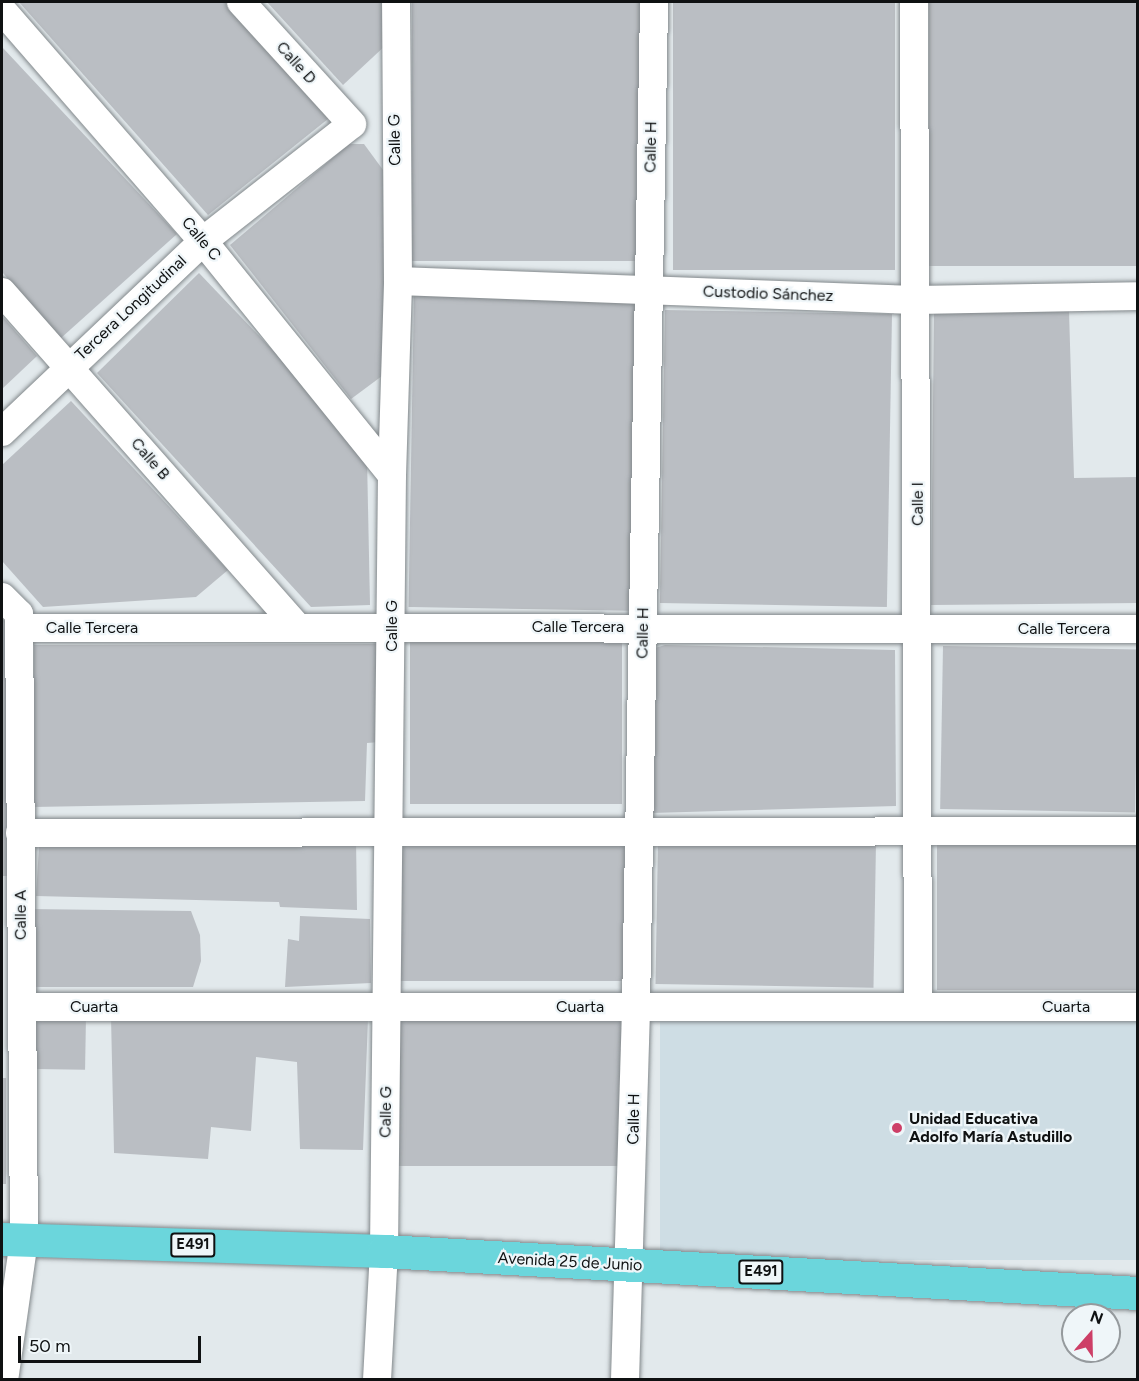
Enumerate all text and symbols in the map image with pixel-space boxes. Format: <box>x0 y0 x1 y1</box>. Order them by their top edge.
street label: Calle D <box>272 38 320 88</box>
street label: Calle G <box>385 114 405 166</box>
street label: Calle H <box>641 121 661 173</box>
street label: Calle C <box>177 213 225 265</box>
street label: Tercera Longitudinal <box>71 251 191 365</box>
street label: Custodio Sánchez <box>702 282 834 306</box>
street label: Calle B <box>127 434 173 484</box>
street label: Calle I <box>908 482 928 526</box>
street label: Calle G <box>382 600 402 652</box>
street label: Calle H <box>633 607 653 659</box>
street label: Calle Tercera <box>532 617 624 637</box>
street label: Calle Tercera <box>46 618 138 638</box>
street label: Calle Tercera <box>1018 619 1110 639</box>
street label: Calle A <box>11 890 31 940</box>
street label: Cuarta <box>70 997 118 1017</box>
street label: Cuarta <box>556 997 604 1017</box>
street label: Cuarta <box>1042 997 1090 1017</box>
street label: Calle G <box>376 1086 396 1138</box>
street label: Calle H <box>624 1093 644 1145</box>
place label: Unidad Educativa Adolfo María Astudillo <box>909 1109 1072 1147</box>
marker: Unidad Educativa Adolfo María Astudillo <box>890 1121 904 1135</box>
road number: E491 <box>169 1233 217 1257</box>
street label: Avenida 25 de Junio <box>497 1249 643 1275</box>
road number: E491 <box>737 1260 785 1284</box>
north arrow <box>1061 1303 1121 1363</box>
text: N <box>1088 1306 1106 1329</box>
scale bar <box>21 1324 204 1362</box>
text: 50 m <box>29 1335 71 1357</box>

